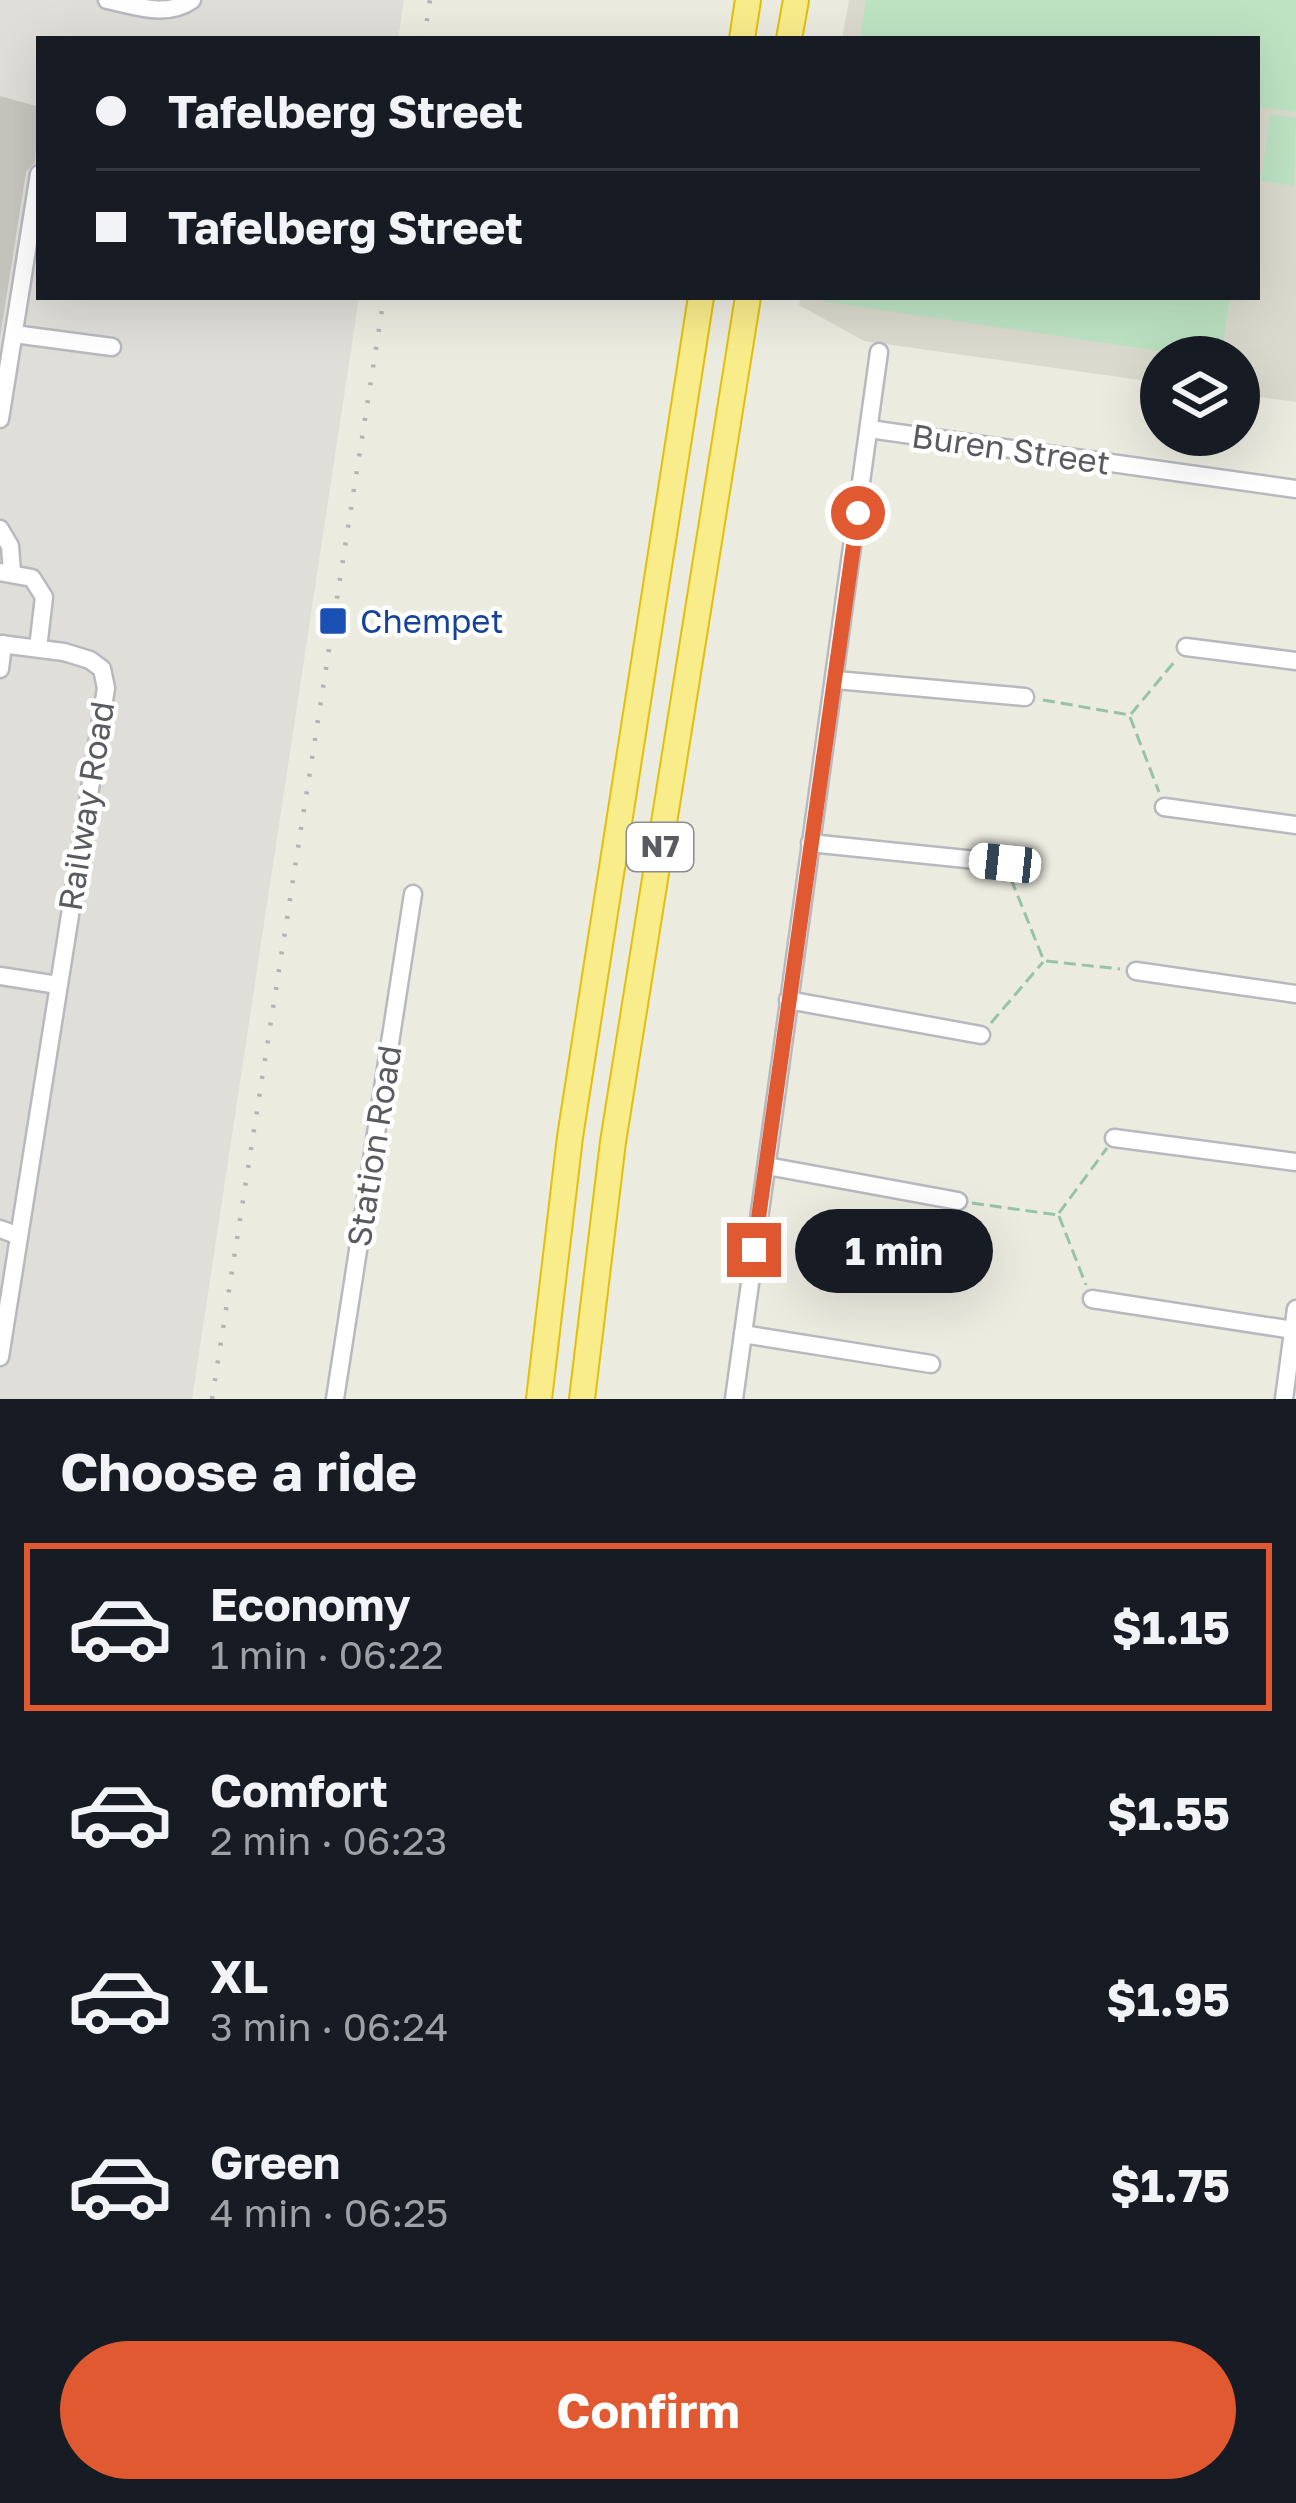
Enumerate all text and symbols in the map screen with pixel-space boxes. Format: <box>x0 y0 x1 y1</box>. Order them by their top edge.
text: Tafelberg Street <box>168 84 523 138</box>
text: Tafelberg Street <box>168 200 523 254</box>
map controls <box>1140 336 1260 456</box>
button: layers <box>1140 336 1260 456</box>
street label: Buren Street <box>909 415 1113 482</box>
route start <box>831 486 885 540</box>
place label: Chempet <box>360 601 504 640</box>
marker: Chempet <box>317 605 349 637</box>
street label: Railway Road <box>50 698 121 913</box>
road number: N7 <box>627 823 693 871</box>
car <box>967 841 1043 885</box>
street label: Station Road <box>338 1043 409 1249</box>
callout: 1 min <box>796 1208 994 1292</box>
route end <box>727 1223 781 1277</box>
text: 1 min <box>845 1227 943 1274</box>
text: Choose a ride <box>60 1438 417 1503</box>
icon: car <box>66 1573 174 1681</box>
text: Economy <box>210 1577 411 1631</box>
text: $1.15 <box>1112 1600 1230 1654</box>
text: 1 min · 06:22 <box>210 1631 444 1678</box>
icon: car <box>66 1759 174 1867</box>
text: Comfort <box>210 1763 388 1817</box>
text: $1.55 <box>1107 1786 1230 1840</box>
text: 2 min · 06:23 <box>210 1817 447 1864</box>
icon: car <box>66 1945 174 2053</box>
text: XL <box>210 1949 268 2003</box>
text: $1.95 <box>1106 1972 1230 2026</box>
text: 3 min · 06:24 <box>210 2003 449 2050</box>
icon: car <box>66 2131 174 2239</box>
text: Green <box>210 2135 340 2189</box>
text: $1.75 <box>1110 2158 1230 2212</box>
text: 4 min · 06:25 <box>210 2189 448 2236</box>
button: Confirm <box>60 2341 1236 2479</box>

